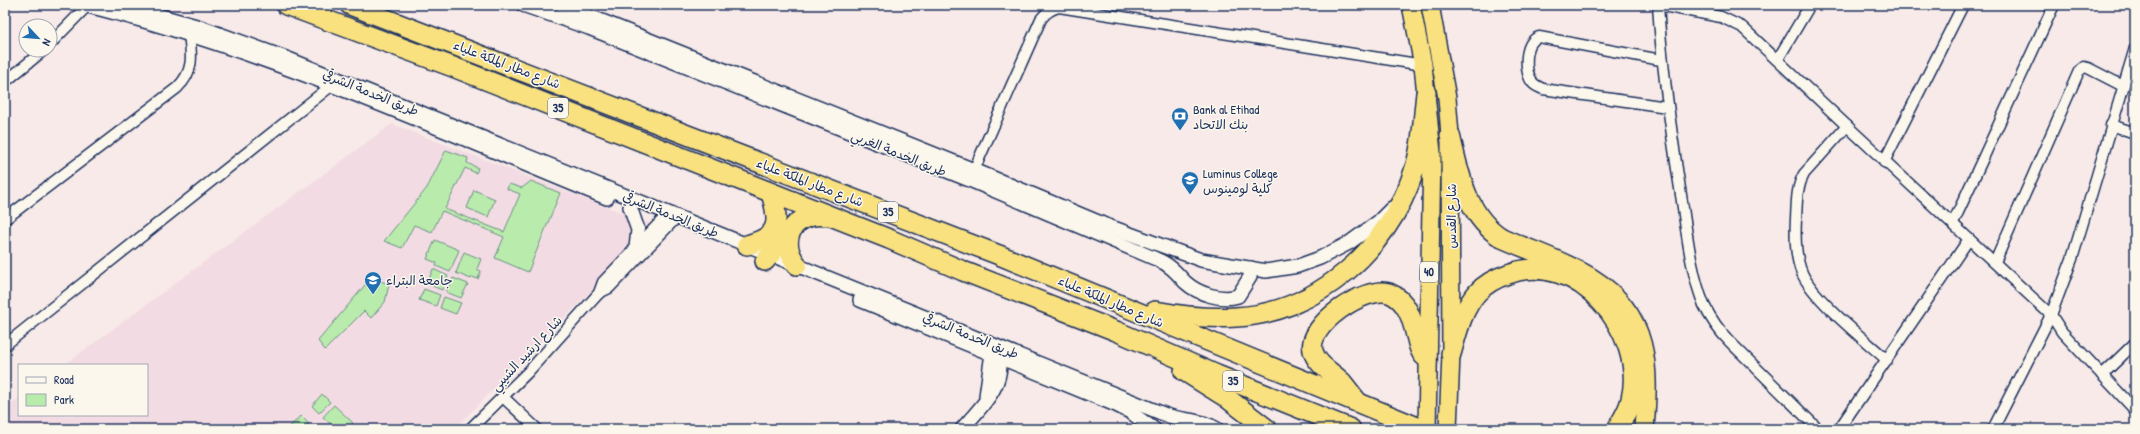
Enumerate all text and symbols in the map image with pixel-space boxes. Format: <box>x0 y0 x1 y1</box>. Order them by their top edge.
north arrow <box>18 18 58 58</box>
street label: شارع مطار الملكة علياء <box>451 35 563 94</box>
text: N <box>39 37 55 48</box>
street label: طريق الخدمة الشرقي <box>320 65 422 120</box>
road number: 35 <box>548 98 568 118</box>
place label: Bank al Etihad بنك الاتحاد <box>1193 100 1259 133</box>
bank icon: Bank al Etihad بنك الاتحاد <box>1170 106 1190 131</box>
street label: طريق الخدمة الغربي <box>848 126 949 183</box>
street label: شارع مطار الملكة علياء <box>754 153 866 212</box>
place label: Luminus College كلية لومينوس <box>1203 164 1278 197</box>
school or university icon: Luminus College كلية لومينوس <box>1180 170 1200 195</box>
street label: شارع القدس <box>1442 184 1461 249</box>
street label: طريق الخدمة الشرقي <box>620 187 722 242</box>
road number: 35 <box>878 202 898 222</box>
road number: 40 <box>1420 262 1438 282</box>
school or university icon: جامعة البتراء <box>363 270 383 295</box>
place label: جامعة البتراء <box>386 271 453 289</box>
street label: شارع مطار الملكة علياء <box>1055 271 1167 332</box>
street label: طريق الخدمة الشرقي <box>920 308 1022 363</box>
street label: شارع ارشيد الشيبي <box>486 311 568 397</box>
legend <box>18 364 148 416</box>
text: Road <box>54 371 74 388</box>
road number: 35 <box>1223 371 1243 391</box>
text: Park <box>54 391 74 408</box>

